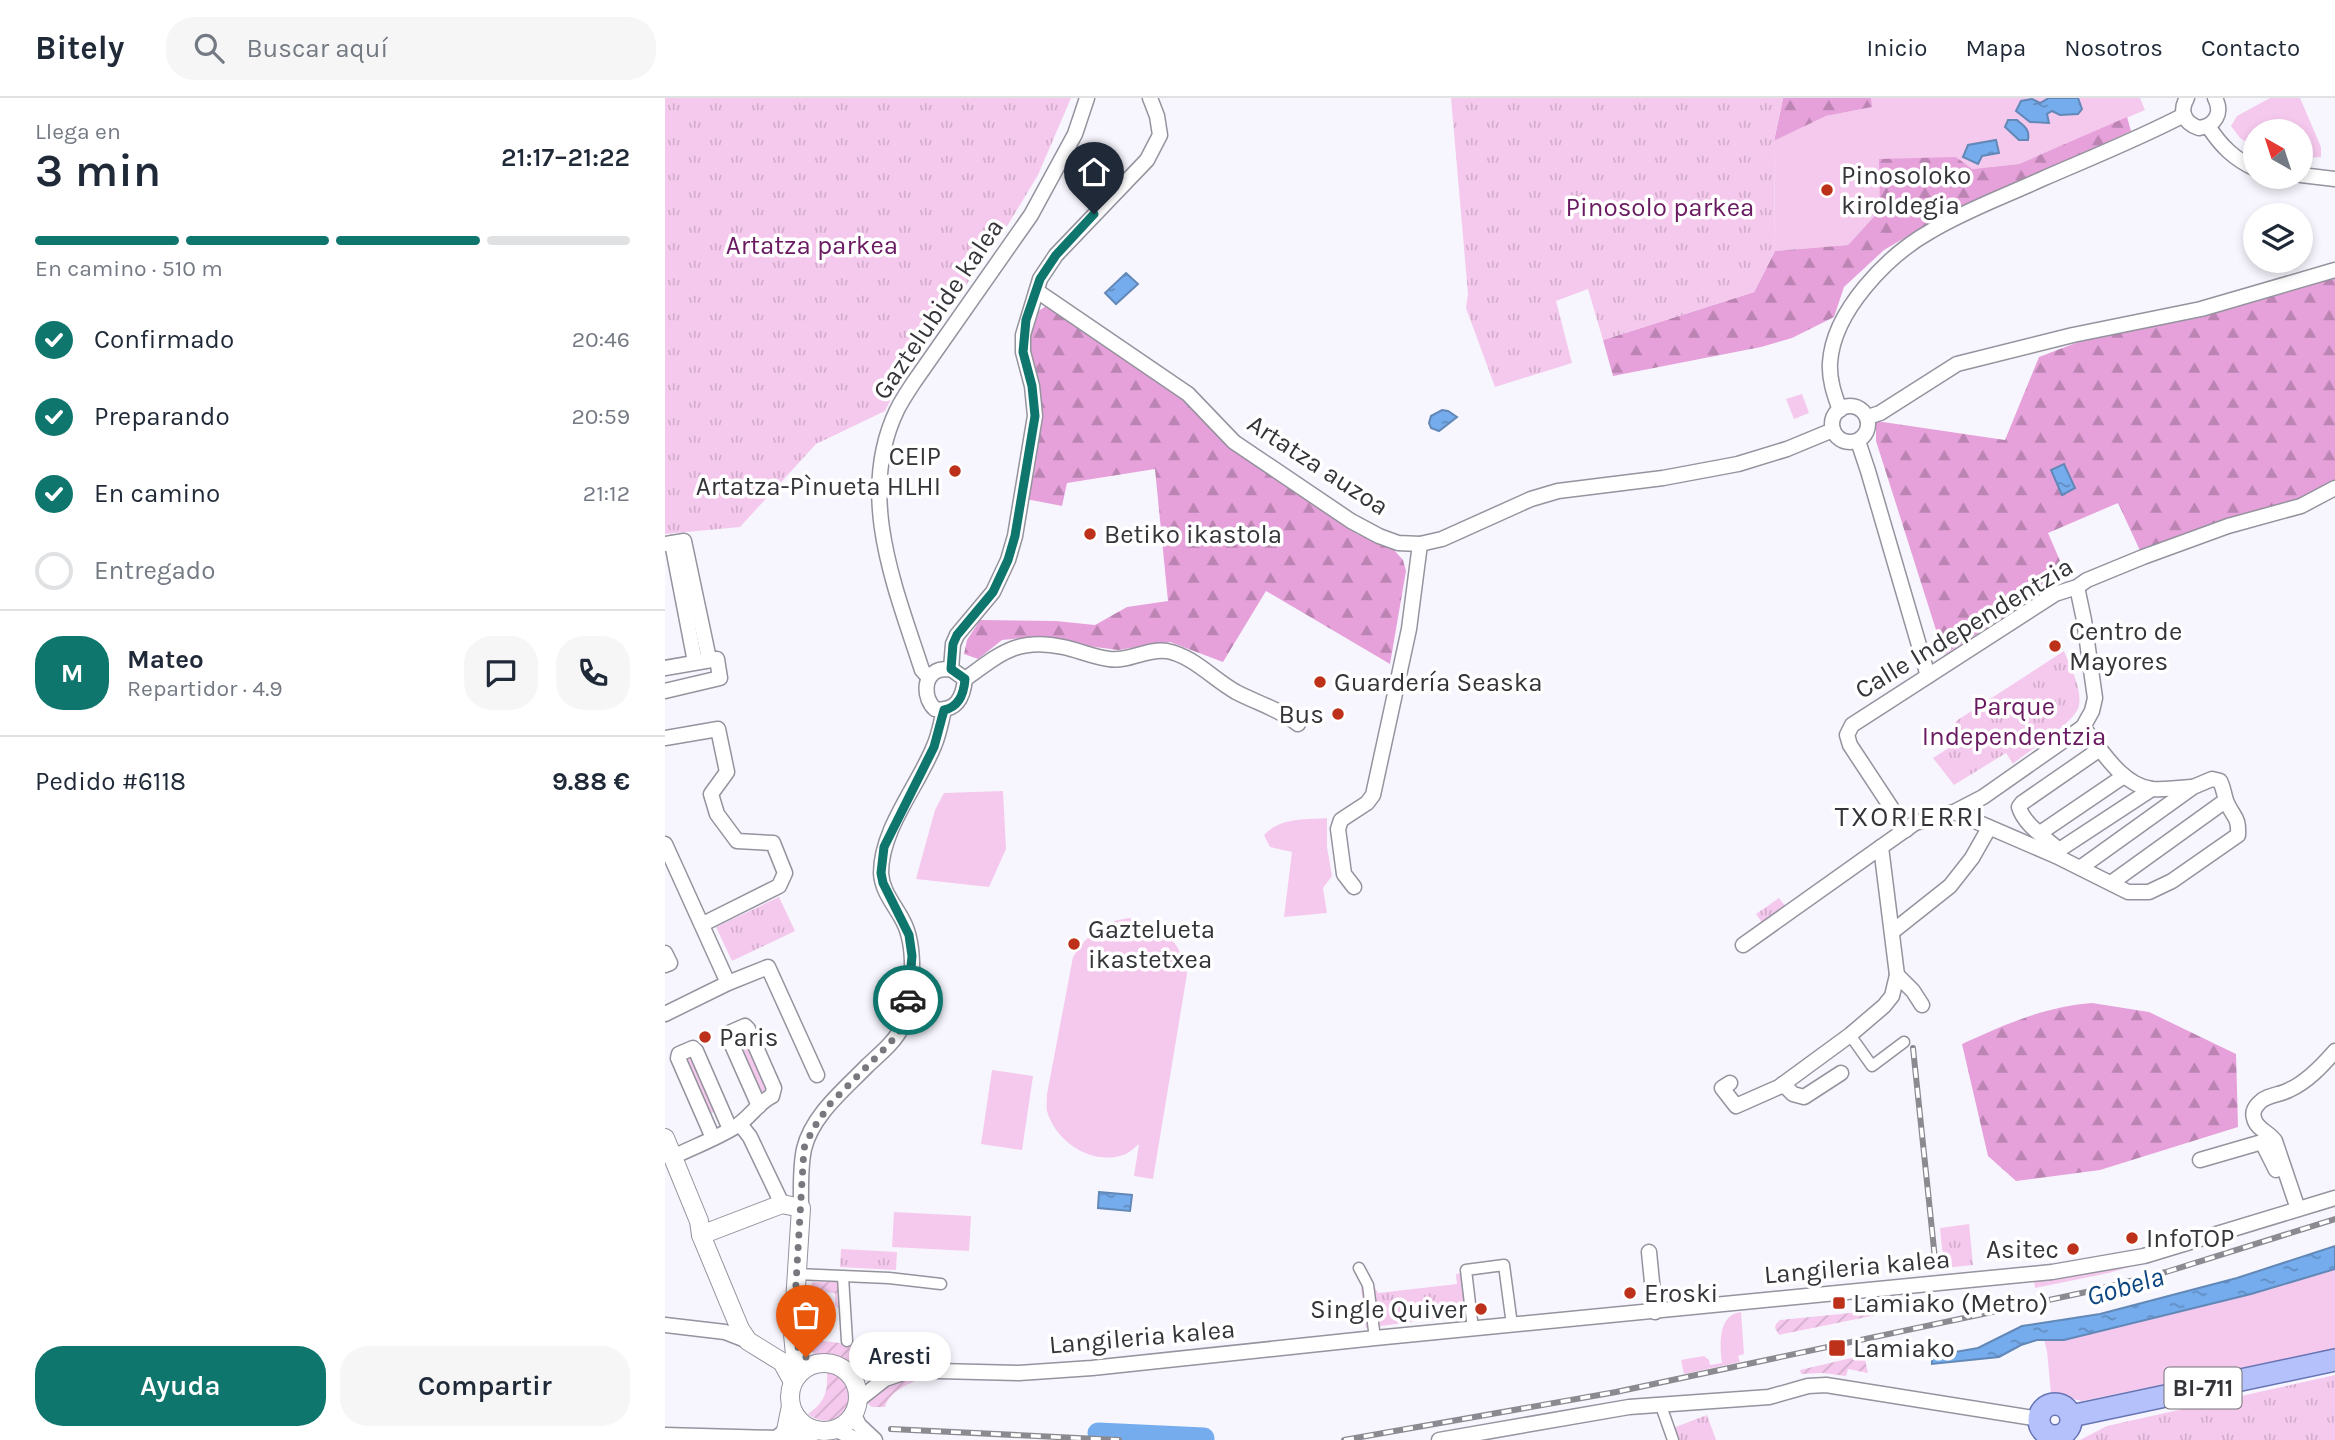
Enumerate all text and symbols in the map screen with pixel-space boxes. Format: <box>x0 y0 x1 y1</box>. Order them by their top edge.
search box <box>166 17 656 80</box>
text: Bitely <box>35 29 124 67</box>
icon: search <box>190 29 228 67</box>
text: Buscar aquí <box>246 33 388 64</box>
text: Inicio <box>1866 34 1927 62</box>
text: Mapa <box>1965 34 2026 62</box>
text: Nosotros <box>2064 34 2163 62</box>
text: Contacto <box>2201 34 2300 62</box>
text: Llega en <box>35 118 121 145</box>
north arrow <box>2243 119 2313 189</box>
map controls <box>2243 119 2313 273</box>
text: 21:17–21:22 <box>501 142 630 173</box>
pin <box>1064 142 1124 214</box>
text: 3 min <box>35 144 161 198</box>
icon: home <box>1075 153 1113 191</box>
place label: Pinosoloko kiroldegia <box>1841 160 1971 221</box>
marker: Pinosoloko kiroldegia <box>1819 182 1835 198</box>
park label: Pinosolo parkea <box>1566 192 1754 223</box>
button: layers <box>2243 203 2313 273</box>
street label: Gaztelubide kalea <box>866 213 1010 405</box>
park label: Artatza parkea <box>726 230 898 261</box>
text: En camino · 510 m <box>35 255 223 282</box>
icon: check <box>35 321 73 359</box>
text: Confirmado <box>94 324 234 355</box>
text: 20:46 <box>572 326 630 353</box>
icon: check <box>35 398 73 436</box>
text: Preparando <box>94 401 230 432</box>
text: 20:59 <box>571 403 630 430</box>
street label: Artatza auzoa <box>1242 408 1394 522</box>
place label: CEIP Artatza-Pìnueta HLHI <box>696 441 941 502</box>
marker: CEIP Artatza-Pìnueta HLHI <box>947 463 963 479</box>
icon: check <box>35 475 73 513</box>
text: En camino <box>94 478 220 509</box>
text: 21:12 <box>583 480 630 507</box>
place label: Betiko ikastola <box>1104 519 1282 550</box>
marker: Betiko ikastola <box>1082 526 1098 542</box>
street label: Calle Independentzia <box>1849 551 2079 705</box>
text: Entregado <box>94 555 215 586</box>
place label: Centro de Mayores <box>2069 616 2182 677</box>
button: chat <box>464 636 538 710</box>
button: phone <box>556 636 630 710</box>
marker: Centro de Mayores <box>2047 638 2063 654</box>
text: Mateo <box>127 644 204 675</box>
text: M <box>61 658 83 689</box>
place label: Guardería Seaska <box>1334 667 1543 698</box>
marker: Guardería Seaska <box>1312 674 1328 690</box>
text: Repartidor · 4.9 <box>127 675 283 702</box>
park label: Parque Independentzia <box>1922 691 2106 752</box>
place label: Bus <box>1278 699 1324 730</box>
marker: Bus <box>1330 706 1346 722</box>
text: Pedido #6118 <box>35 766 186 797</box>
text: 9.88 € <box>552 766 630 797</box>
district label: TXORIERRI <box>1835 800 1985 833</box>
place label: Gaztelueta ikastetxea <box>1088 914 1215 975</box>
marker: Gaztelueta ikastetxea <box>1066 936 1082 952</box>
courier <box>873 965 943 1035</box>
icon: car <box>889 981 927 1019</box>
place label: Paris <box>719 1022 779 1053</box>
marker: Paris <box>697 1029 713 1045</box>
place label: InfoTOP <box>2146 1223 2234 1254</box>
marker: InfoTOP <box>2124 1230 2140 1246</box>
place label: Asitec <box>1986 1234 2059 1265</box>
marker: Asitec <box>2065 1241 2081 1257</box>
street label: Langileria kalea <box>1763 1243 1951 1291</box>
water label: Gobela <box>2083 1259 2167 1313</box>
place label: Eroski <box>1644 1278 1718 1309</box>
pin <box>776 1285 836 1357</box>
marker: Eroski <box>1622 1285 1638 1301</box>
place label: Lamiako (Metro) <box>1853 1288 2048 1319</box>
place label: Single Quiver <box>1310 1294 1468 1325</box>
marker: Lamiako (Metro) <box>1831 1295 1847 1311</box>
icon: bag <box>787 1296 825 1334</box>
marker: Single Quiver <box>1473 1301 1489 1317</box>
street label: Langileria kalea <box>1048 1313 1236 1361</box>
callout: Aresti <box>848 1332 949 1382</box>
place label: Lamiako <box>1853 1333 1955 1364</box>
marker: Lamiako <box>1827 1338 1847 1358</box>
text: Aresti <box>868 1343 932 1370</box>
button: Ayuda <box>35 1346 326 1426</box>
button: Compartir <box>340 1346 630 1426</box>
road number: BI-711 <box>2165 1368 2241 1408</box>

